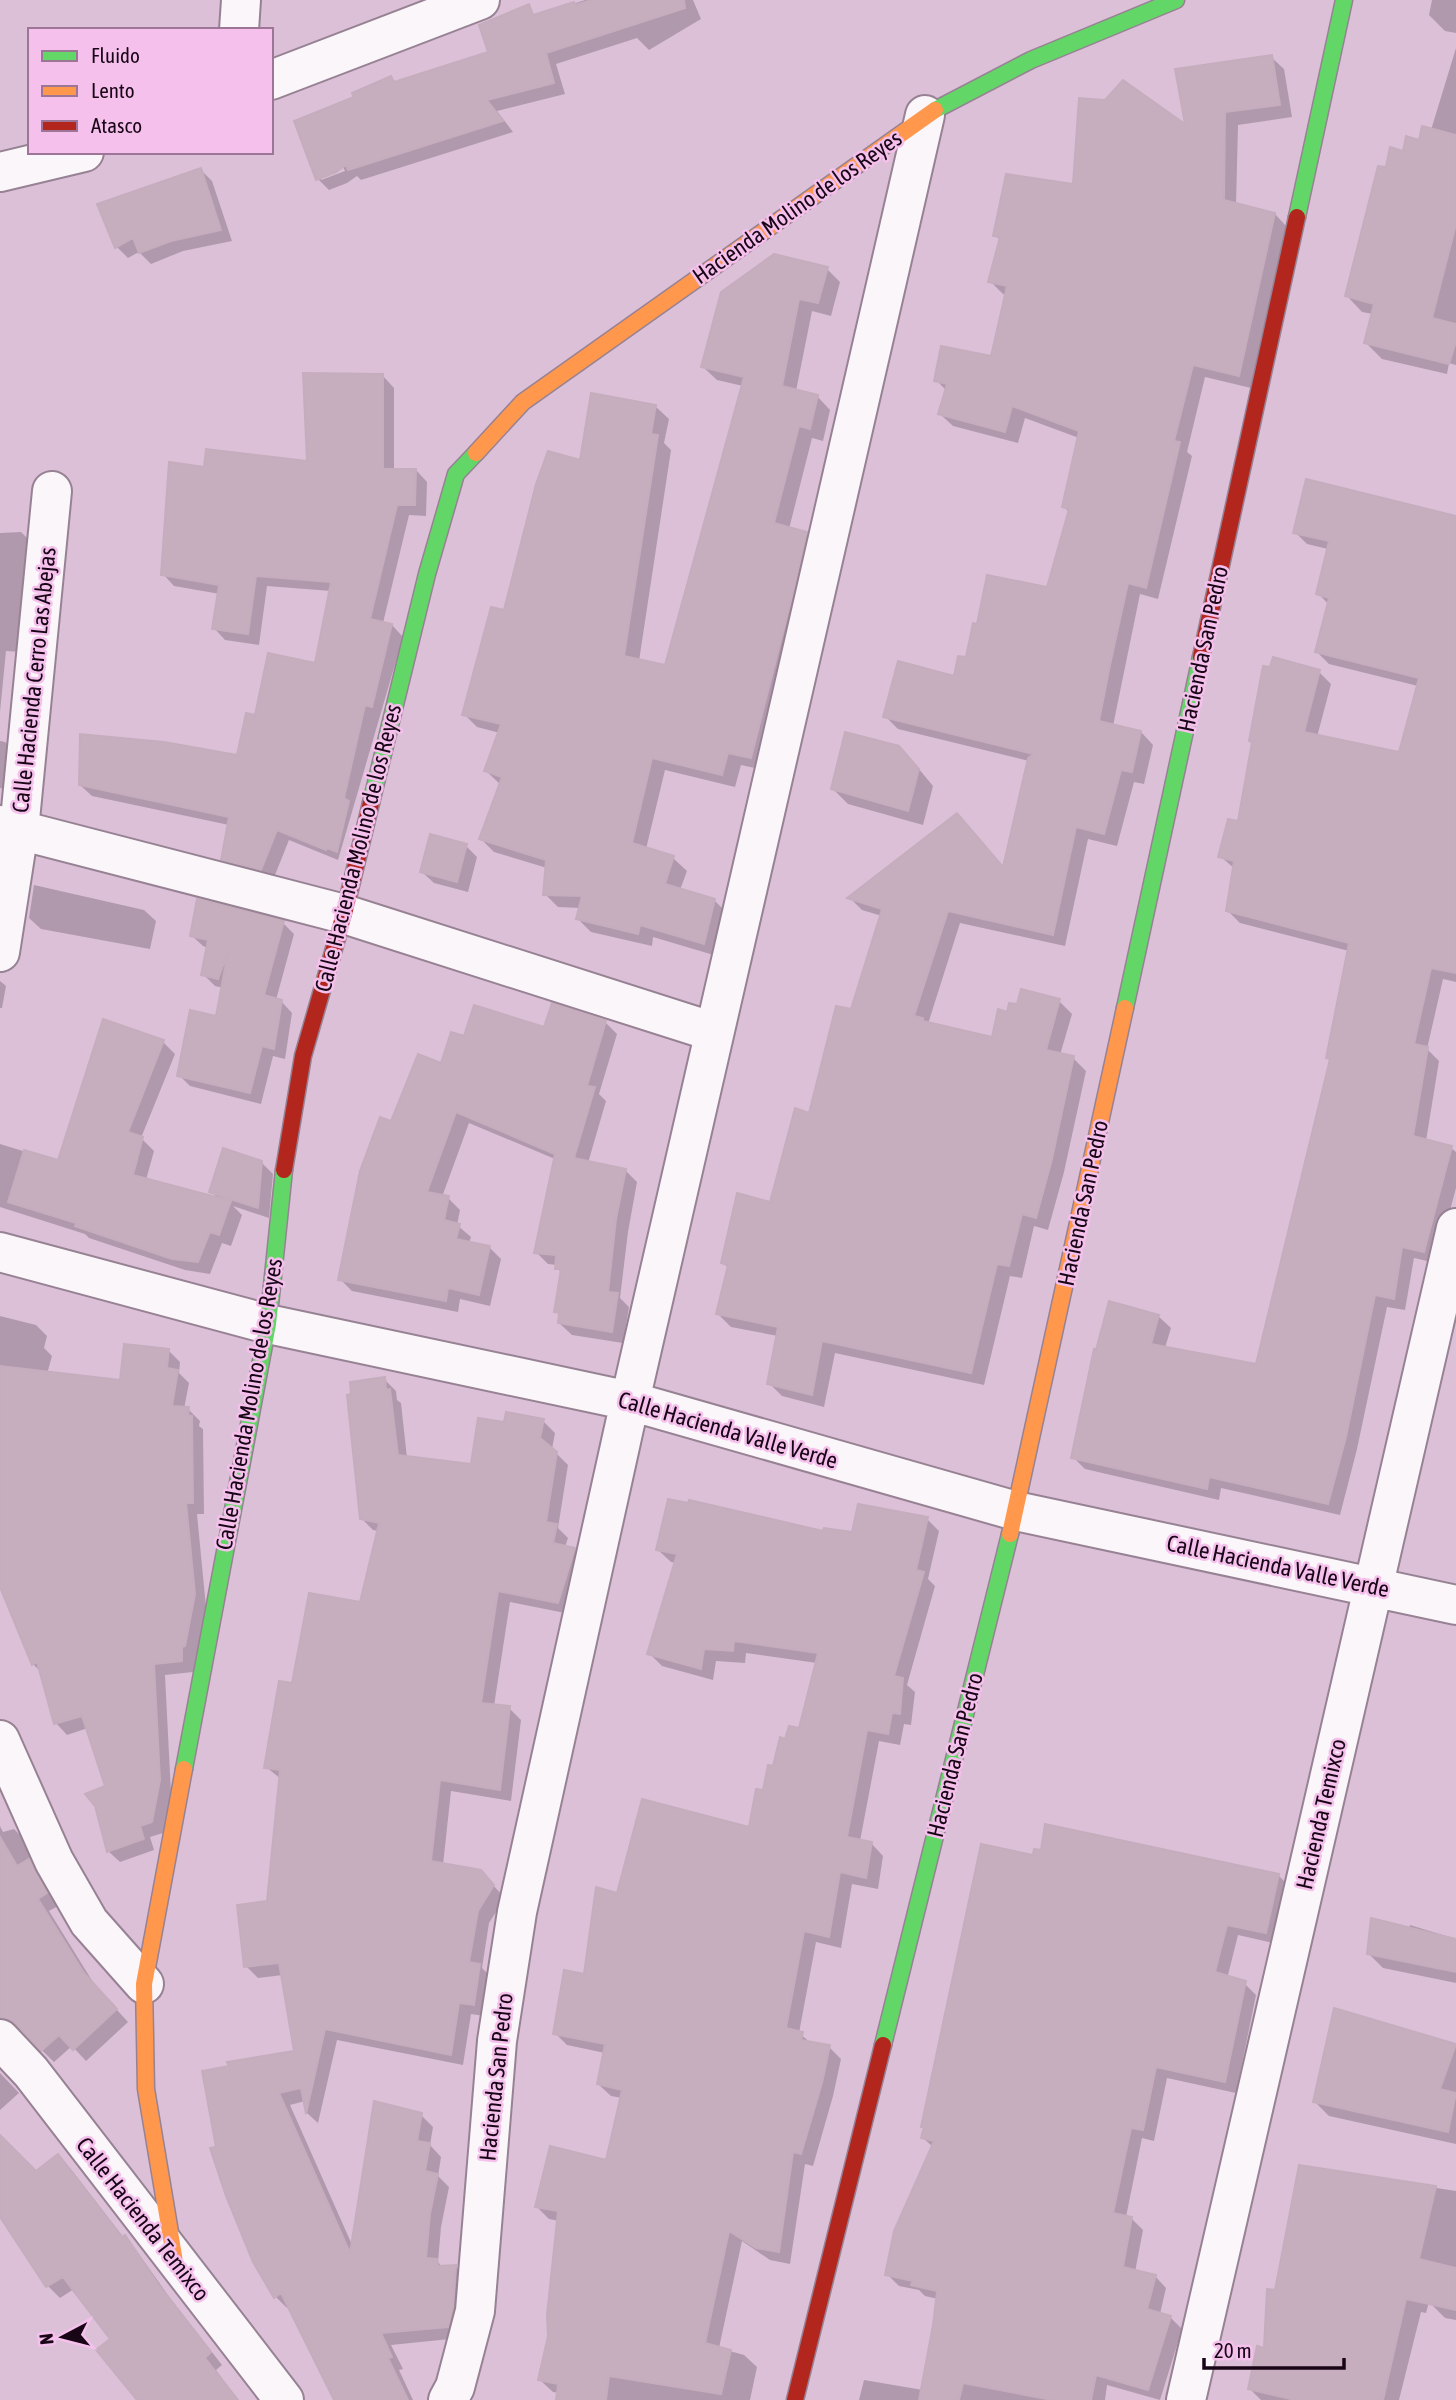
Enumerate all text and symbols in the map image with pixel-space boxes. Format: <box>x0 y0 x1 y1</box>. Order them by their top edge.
legend <box>28 28 273 154</box>
text: Fluido <box>91 43 140 67</box>
text: Lento <box>91 78 135 102</box>
text: Atasco <box>91 113 142 137</box>
street label: Hacienda Molino de los Reyes <box>688 125 906 289</box>
street label: Calle Hacienda Cerro Las Abejas <box>7 546 61 814</box>
street label: Hacienda San Pedro <box>1173 564 1233 734</box>
street label: Calle Hacienda Molino de los Reyes <box>310 702 406 994</box>
street label: Hacienda San Pedro <box>1053 1118 1113 1288</box>
street label: Calle Hacienda Molino de los Reyes <box>211 1256 287 1552</box>
street label: Calle Hacienda Valle Verde <box>615 1386 841 1474</box>
street label: Calle Hacienda Valle Verde <box>1164 1530 1392 1602</box>
street label: Hacienda San Pedro <box>922 1670 988 1840</box>
street label: Hacienda Temixco <box>1291 1736 1351 1892</box>
street label: Hacienda San Pedro <box>474 1992 518 2162</box>
street label: Calle Hacienda Temixco <box>71 2132 215 2306</box>
north arrow <box>28 2302 98 2372</box>
scale bar <box>1204 2326 1344 2370</box>
text: N <box>35 2332 58 2346</box>
text: 20 m <box>1214 2338 1252 2362</box>

